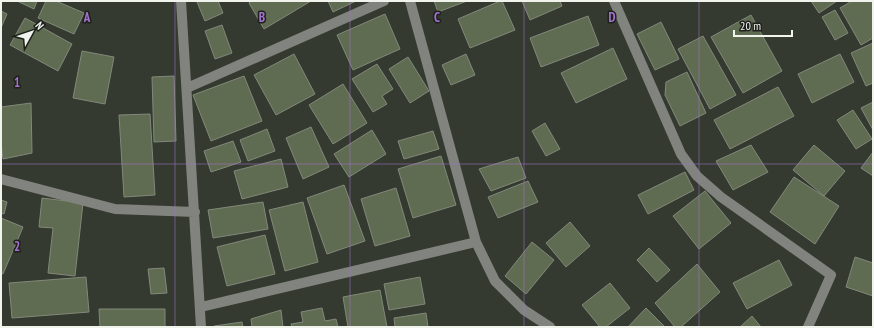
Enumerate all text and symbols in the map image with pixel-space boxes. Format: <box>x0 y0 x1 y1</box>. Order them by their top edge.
text: A <box>83 9 91 26</box>
text: B <box>259 9 265 26</box>
text: C <box>434 9 440 26</box>
text: D <box>609 9 616 26</box>
north arrow <box>12 12 52 52</box>
scale bar <box>734 12 792 38</box>
text: 20 m <box>740 18 761 33</box>
text: N <box>32 19 47 32</box>
text: 1 <box>14 74 20 91</box>
text: 2 <box>14 238 20 255</box>

